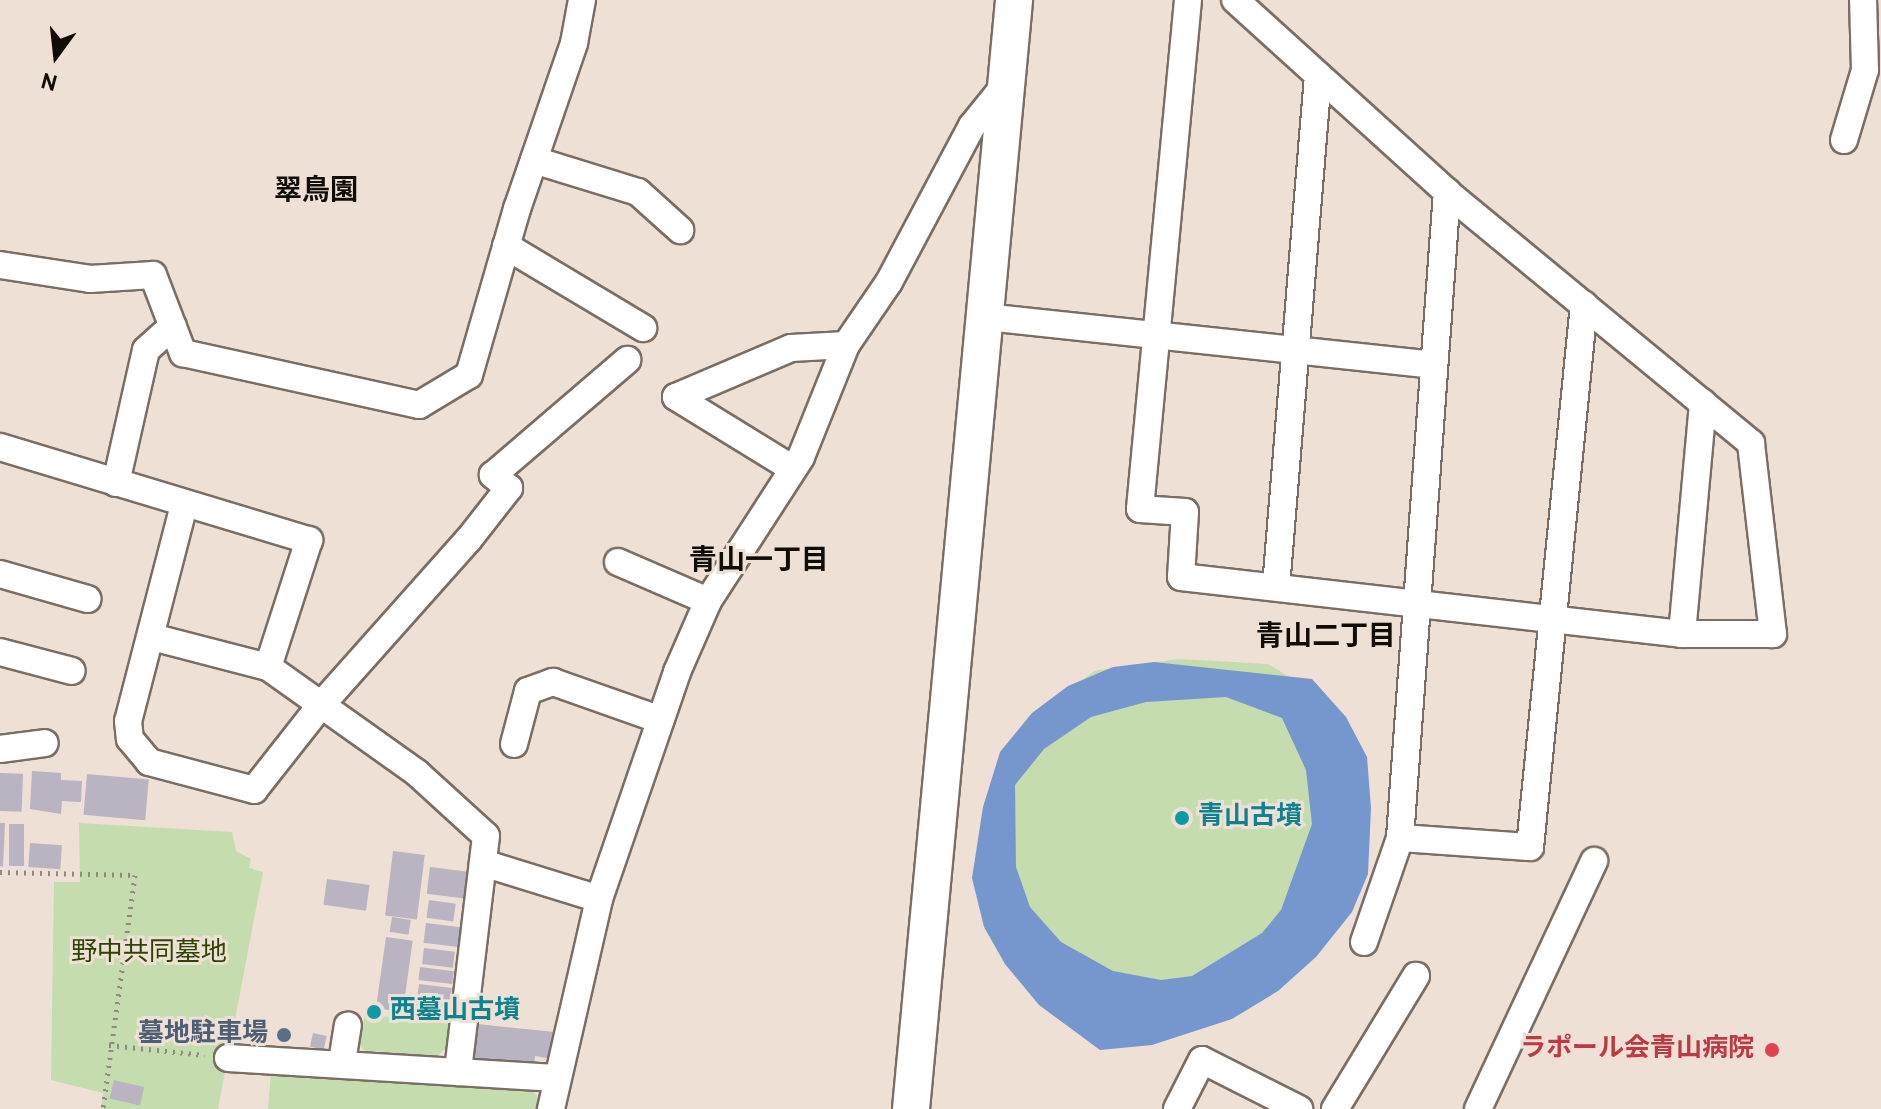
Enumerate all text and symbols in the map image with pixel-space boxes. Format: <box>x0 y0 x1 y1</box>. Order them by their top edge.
north arrow <box>16 16 96 96</box>
text: N <box>39 65 61 95</box>
district label: 翠鳥園 <box>274 175 358 209</box>
district label: 青山一丁目 <box>689 545 829 579</box>
district label: 青山二丁目 <box>1256 621 1396 655</box>
place label: 青山古墳 <box>1198 802 1302 834</box>
marker: 青山古墳 <box>1173 809 1191 827</box>
park label: 野中共同墓地 <box>71 938 227 970</box>
place label: 西墓山古墳 <box>390 996 520 1028</box>
marker: 西墓山古墳 <box>365 1003 383 1021</box>
place label: 墓地駐車場 <box>138 1019 268 1051</box>
marker: 墓地駐車場 <box>275 1026 293 1044</box>
place label: ラポール会青山病院 <box>1520 1034 1754 1066</box>
marker: ラポール会青山病院 <box>1761 1039 1783 1061</box>

